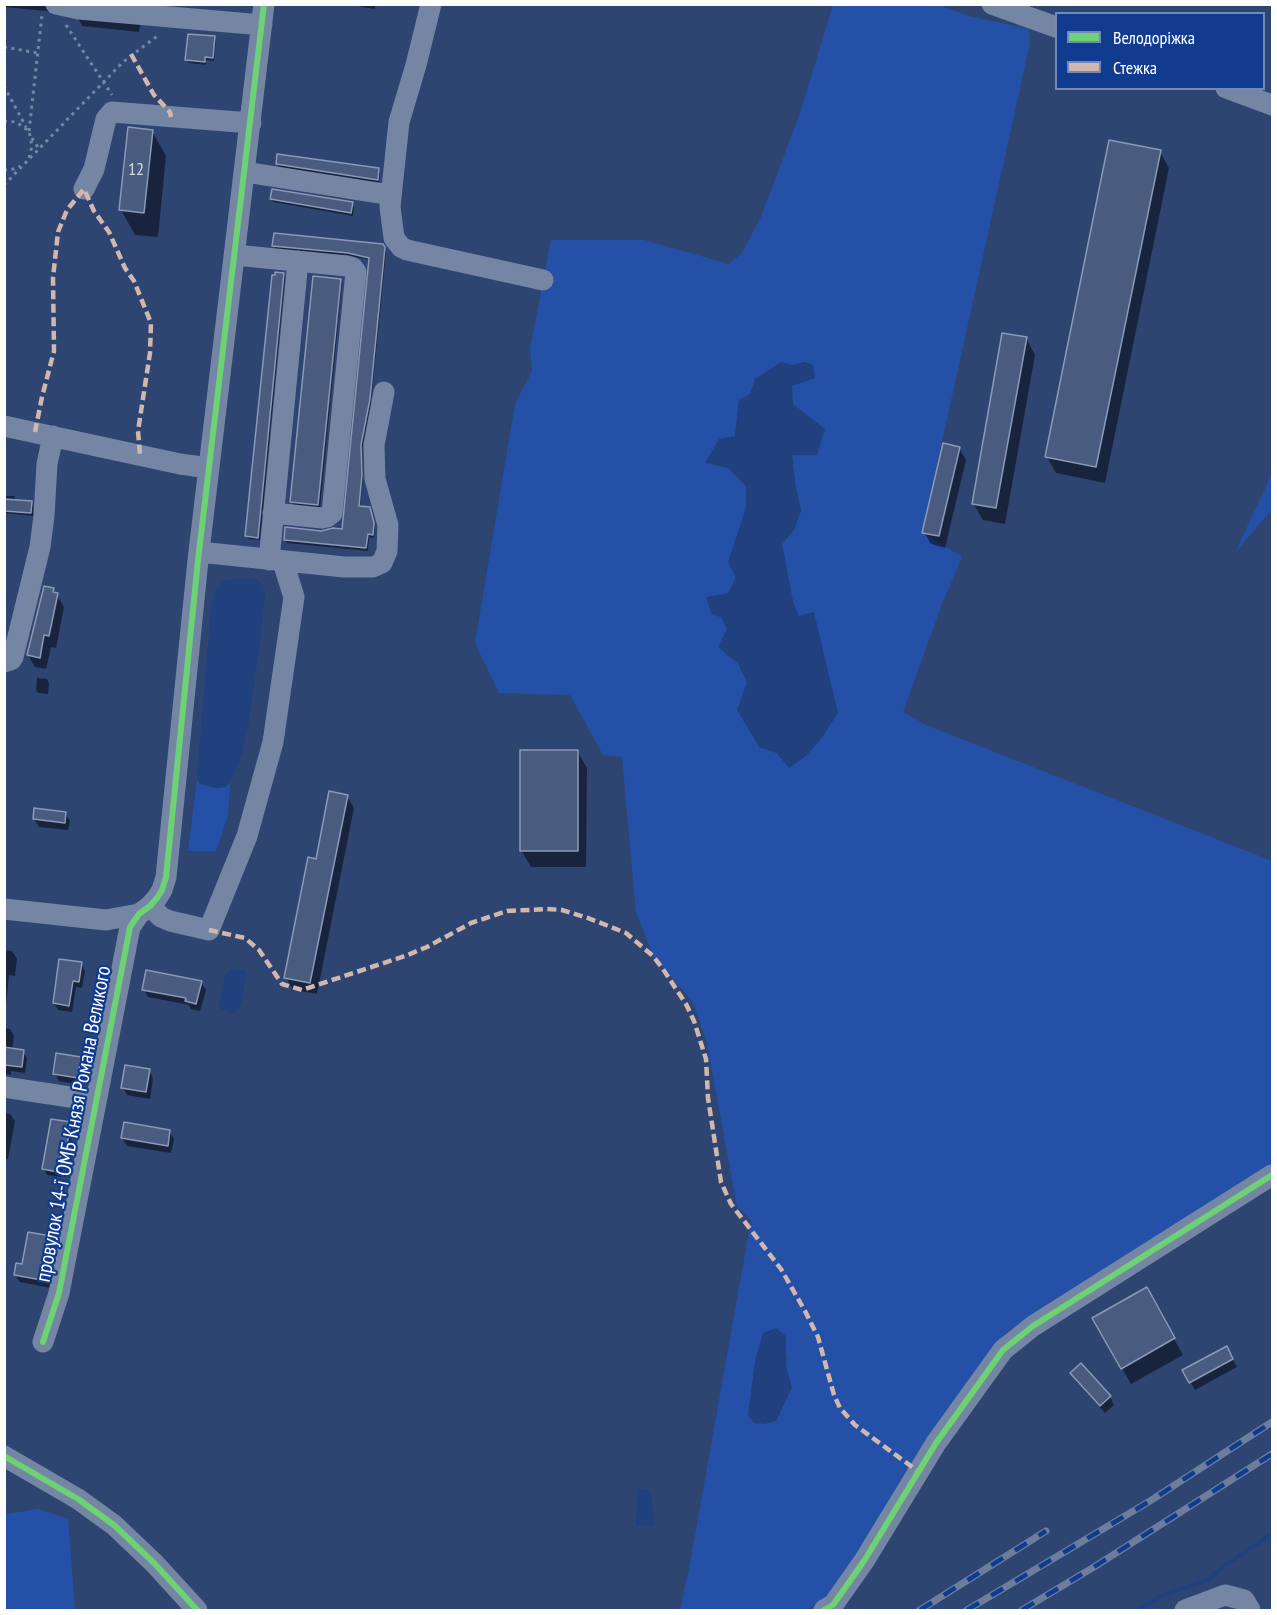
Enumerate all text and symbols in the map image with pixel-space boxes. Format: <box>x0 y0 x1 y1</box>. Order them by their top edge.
legend <box>1055 12 1265 90</box>
text: Велодоріжка <box>1113 26 1195 49</box>
text: Стежка <box>1113 56 1157 79</box>
house number: 12 <box>128 159 144 181</box>
street label: провулок 14-ї ОМБ Князя Романа Великого <box>31 964 117 1284</box>

